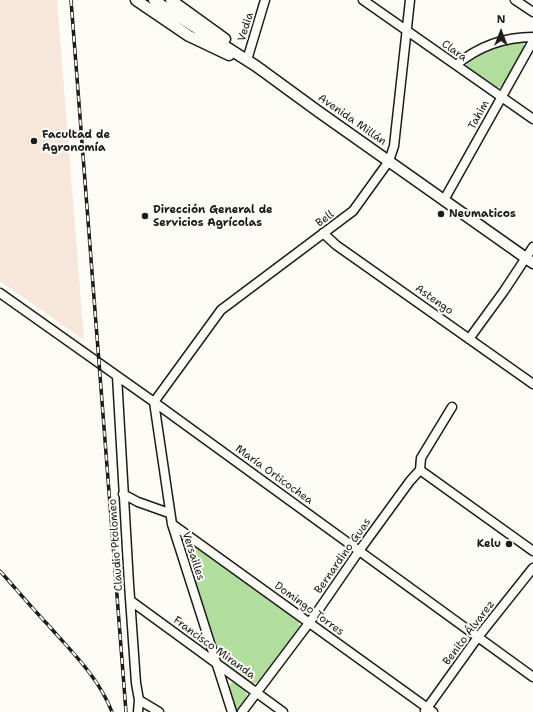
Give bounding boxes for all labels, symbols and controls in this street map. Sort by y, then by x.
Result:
street label: Vedia [235,11,257,43]
north arrow [481,12,521,52]
text: N [497,12,505,27]
street label: Clara [439,38,469,64]
street label: Avenida Millán [315,91,389,149]
street label: Tahim [466,98,492,132]
place label: Facultad de Agronomía [42,128,110,154]
marker: Facultad de Agronomía [29,136,39,146]
place label: Dirección General de Servicios Agrícolas [153,203,273,229]
place label: Neumaticos [449,207,516,221]
street label: Bell [313,208,337,230]
marker: Neumaticos [436,209,446,219]
marker: Dirección General de Servicios Agrícolas [140,211,150,221]
street label: Astengo [412,282,456,318]
street label: María Orticochea [233,442,315,508]
street label: Claudio Ptolomeo [106,498,126,592]
street label: Bernardino Guas [312,516,374,596]
street label: Versailles [179,530,207,582]
place label: Kelu [477,537,501,551]
marker: Kelu [504,539,514,549]
street label: Domingo Torres [272,579,346,639]
street label: Benito Álvarez [440,598,498,668]
street label: Francisco Miranda [170,614,258,682]

